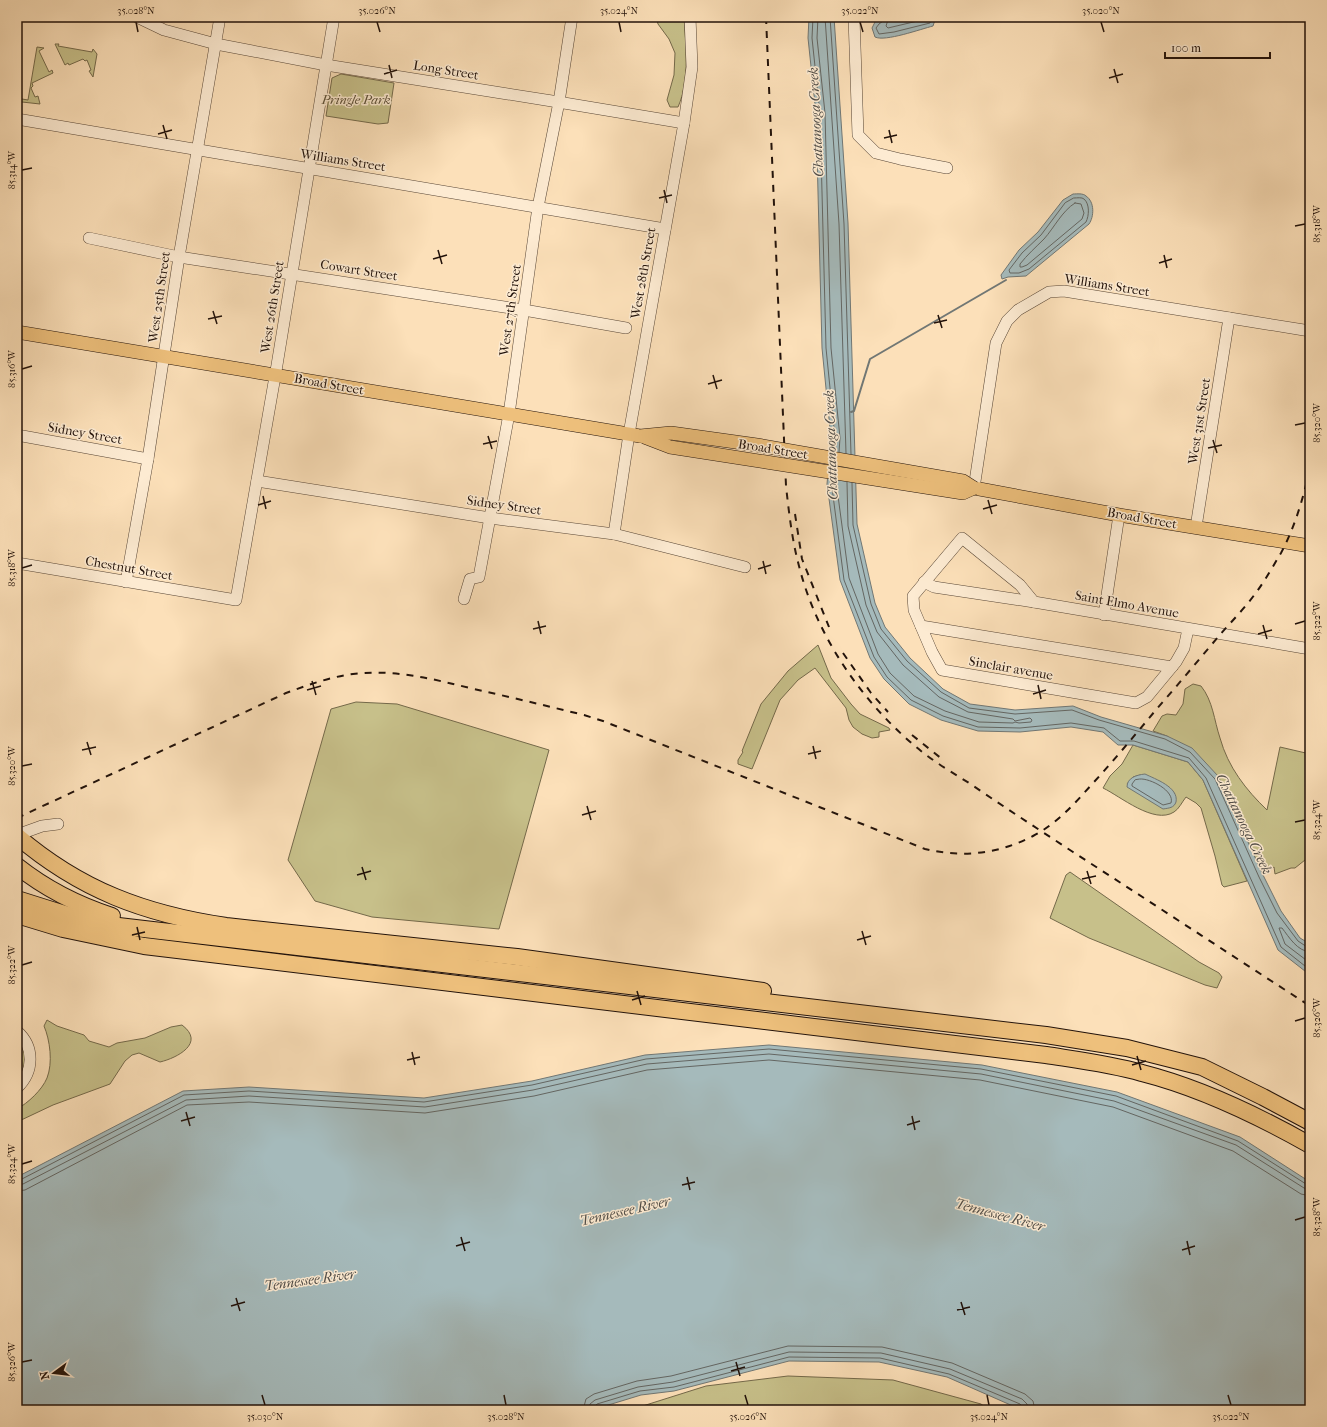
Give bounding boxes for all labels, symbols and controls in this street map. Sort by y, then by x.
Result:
text: 35.028°N [117,5,155,17]
text: 35.026°N [358,5,396,17]
text: 35.024°N [600,5,638,17]
text: 35.022°N [841,5,879,17]
text: 35.020°N [1082,5,1120,17]
scale bar [1165,34,1270,60]
text: 100 m [1171,41,1201,55]
street label: Long Street [412,57,480,83]
water label: Chattanooga Creek [805,67,827,177]
park label: Pringle Park [320,92,391,107]
street label: Williams Street [298,146,387,174]
text: 85.314°W [6,150,18,189]
text: 85.318°W [1311,204,1323,243]
street label: West 28th Street [627,226,659,321]
street label: West 25th Street [145,250,173,345]
street label: Cowart Street [319,256,399,284]
street label: West 26th Street [257,259,287,355]
street label: West 27th Street [496,263,524,358]
street label: Williams Street [1062,271,1151,299]
text: 85.316°W [6,349,18,388]
street label: Broad Street [293,370,365,398]
street label: West 31st Street [1185,376,1213,466]
water label: Chattanooga Creek [821,390,841,500]
text: 85.320°W [1311,402,1323,443]
street label: Sidney Street [47,419,124,447]
street label: Broad Street [737,436,809,462]
street label: Sidney Street [466,492,543,518]
street label: Broad Street [1106,504,1178,532]
text: 85.318°W [6,548,18,587]
street label: Chestnut Street [84,553,174,583]
street label: Saint Elmo Avenue [1074,587,1181,621]
text: 85.322°W [1311,600,1323,641]
street label: Sinclair avenue [968,653,1055,683]
text: 85.320°W [6,745,18,786]
water label: Chattanooga Creek [1212,771,1276,877]
text: 85.324°W [1311,799,1323,840]
text: 85.322°W [6,944,18,985]
text: 85.326°W [1311,997,1323,1038]
text: 85.324°W [6,1143,18,1184]
water label: Tennessee River [578,1192,673,1230]
water label: Tennessee River [953,1195,1048,1236]
text: 85.328°W [1311,1196,1323,1237]
water label: Tennessee River [263,1265,358,1295]
text: 85.326°W [6,1341,18,1382]
north arrow [34,1353,74,1393]
text: N [37,1369,52,1381]
text: 35.030°N [247,1411,284,1423]
text: 35.028°N [487,1411,525,1423]
text: 35.026°N [729,1411,767,1423]
text: 35.024°N [970,1411,1008,1423]
text: 35.022°N [1212,1411,1250,1423]

